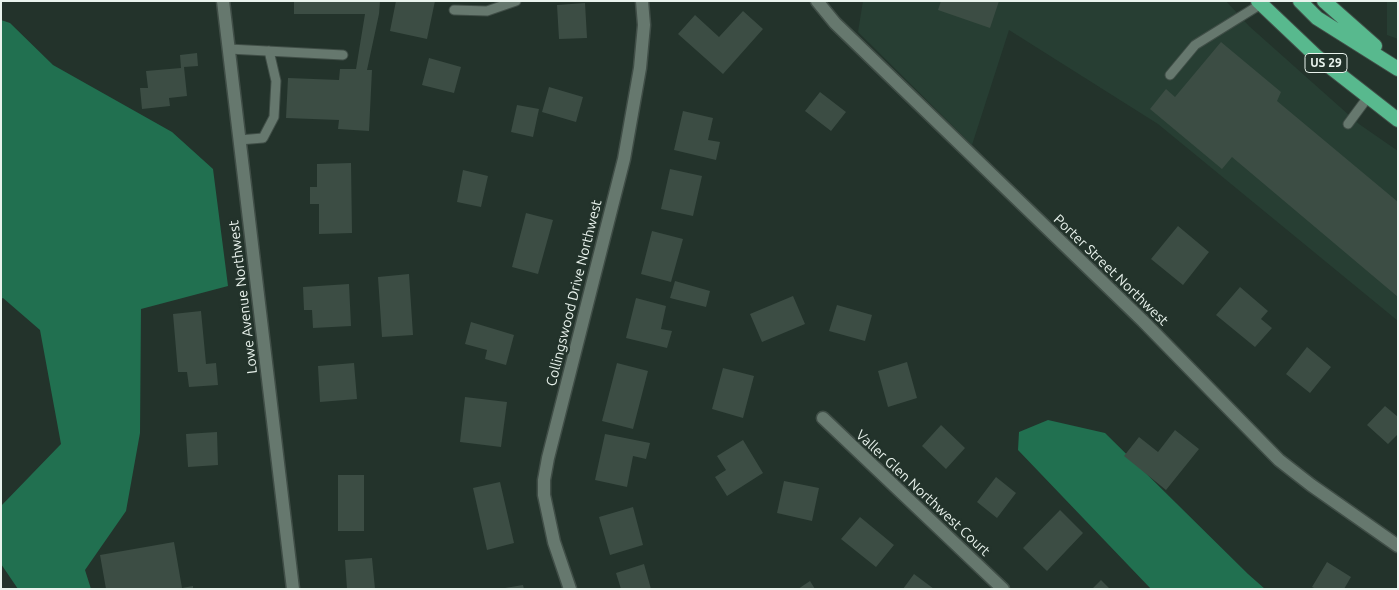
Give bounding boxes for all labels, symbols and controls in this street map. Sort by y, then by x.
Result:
road number: US 29 [1305,54,1347,72]
street label: Collingswood Drive Northwest [543,198,605,388]
street label: Porter Street Northwest [1050,211,1172,329]
street label: Lowe Avenue Northwest [225,219,261,375]
street label: Valler Glen Northwest Court [852,426,994,560]

